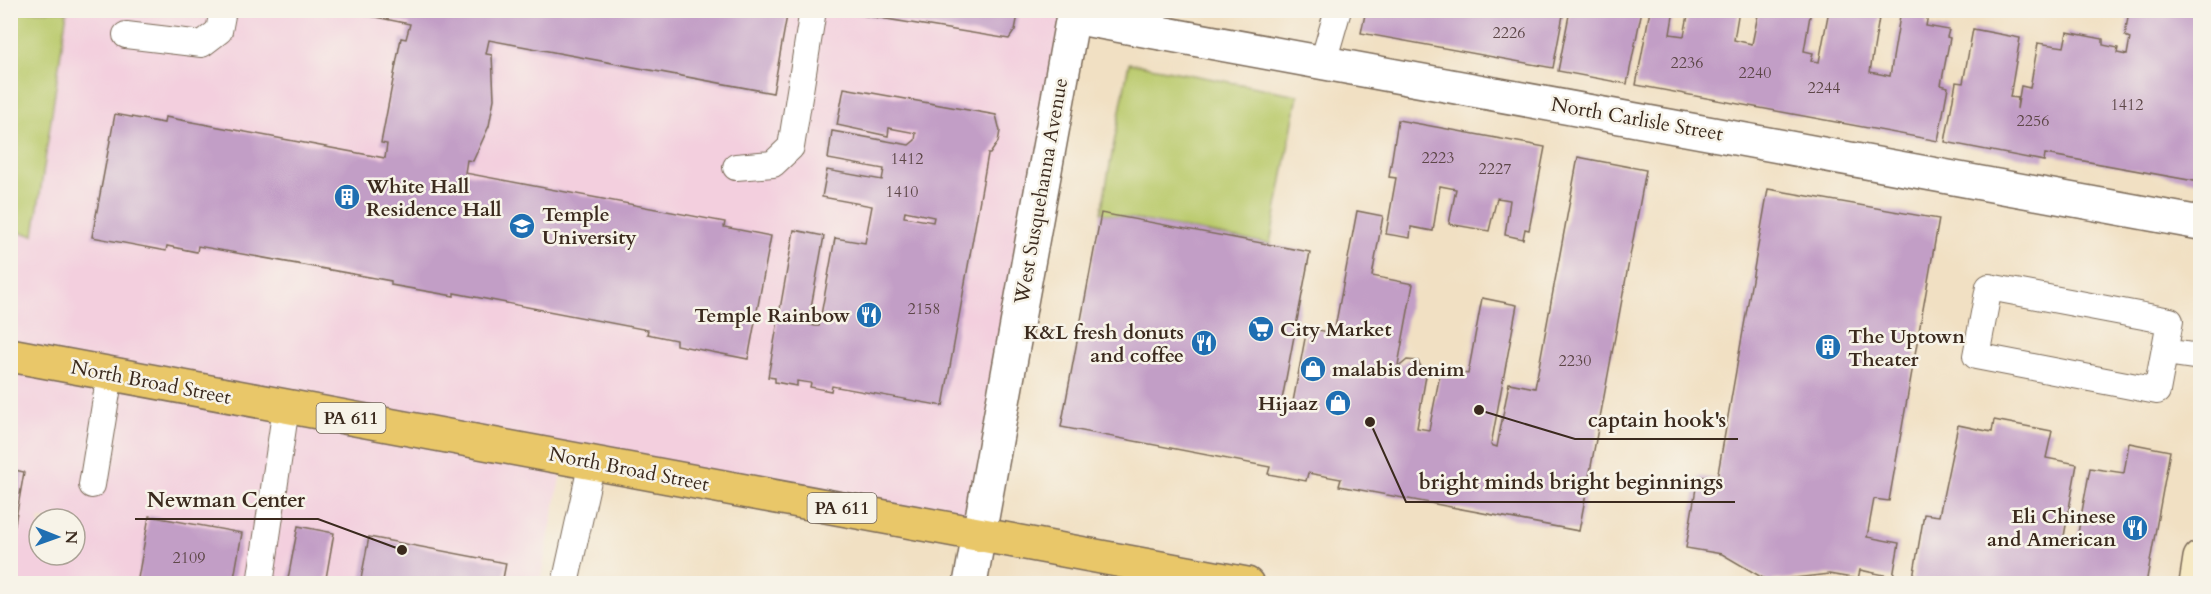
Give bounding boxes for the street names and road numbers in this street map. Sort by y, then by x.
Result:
street label: West Susquehanna Avenue [1008,76,1074,307]
street label: North Carlisle Street [1549,91,1726,148]
street label: North Broad Street [69,353,234,411]
road number: PA 611 [316,403,386,433]
street label: North Broad Street [547,440,712,498]
road number: PA 611 [808,493,876,523]

